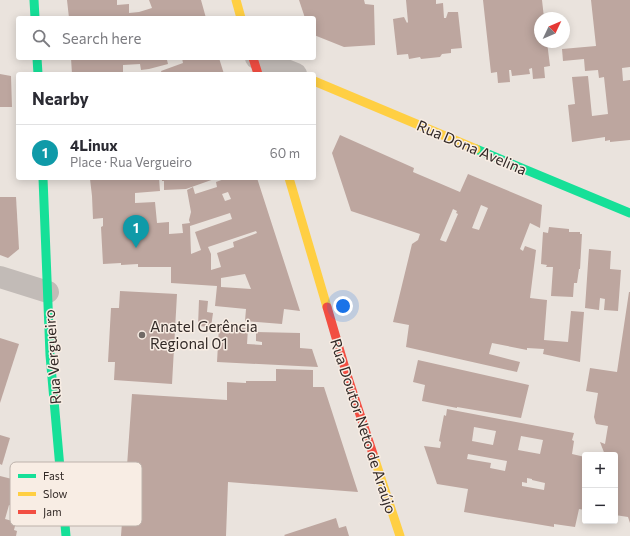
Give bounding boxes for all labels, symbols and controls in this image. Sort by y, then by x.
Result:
north arrow [534,12,570,48]
search box [16,16,316,60]
icon: search [30,27,52,49]
text: Search here [62,29,141,47]
text: Nearby [32,88,89,109]
street label: Rua Dona Avelina [414,116,530,178]
text: 4Linux [70,136,118,154]
text: 1 [42,145,48,161]
text: 60 m [270,145,300,161]
text: Place · Rua Vergueiro [70,154,192,170]
pin: 1 [123,215,149,248]
your location [333,296,353,316]
street label: Rua Vergueiro [40,309,64,405]
place label: Anatel Gerência Regional 01 [150,317,258,352]
marker: Anatel Gerência Regional 01 [137,330,147,340]
street label: Rua Doutor Neto de Araújo [327,336,401,516]
map controls [582,452,618,524]
button: + [582,452,618,488]
legend [10,462,142,526]
text: Fast [43,469,65,482]
text: Slow [43,487,68,500]
button: − [582,488,618,524]
text: Jam [43,505,62,519]

